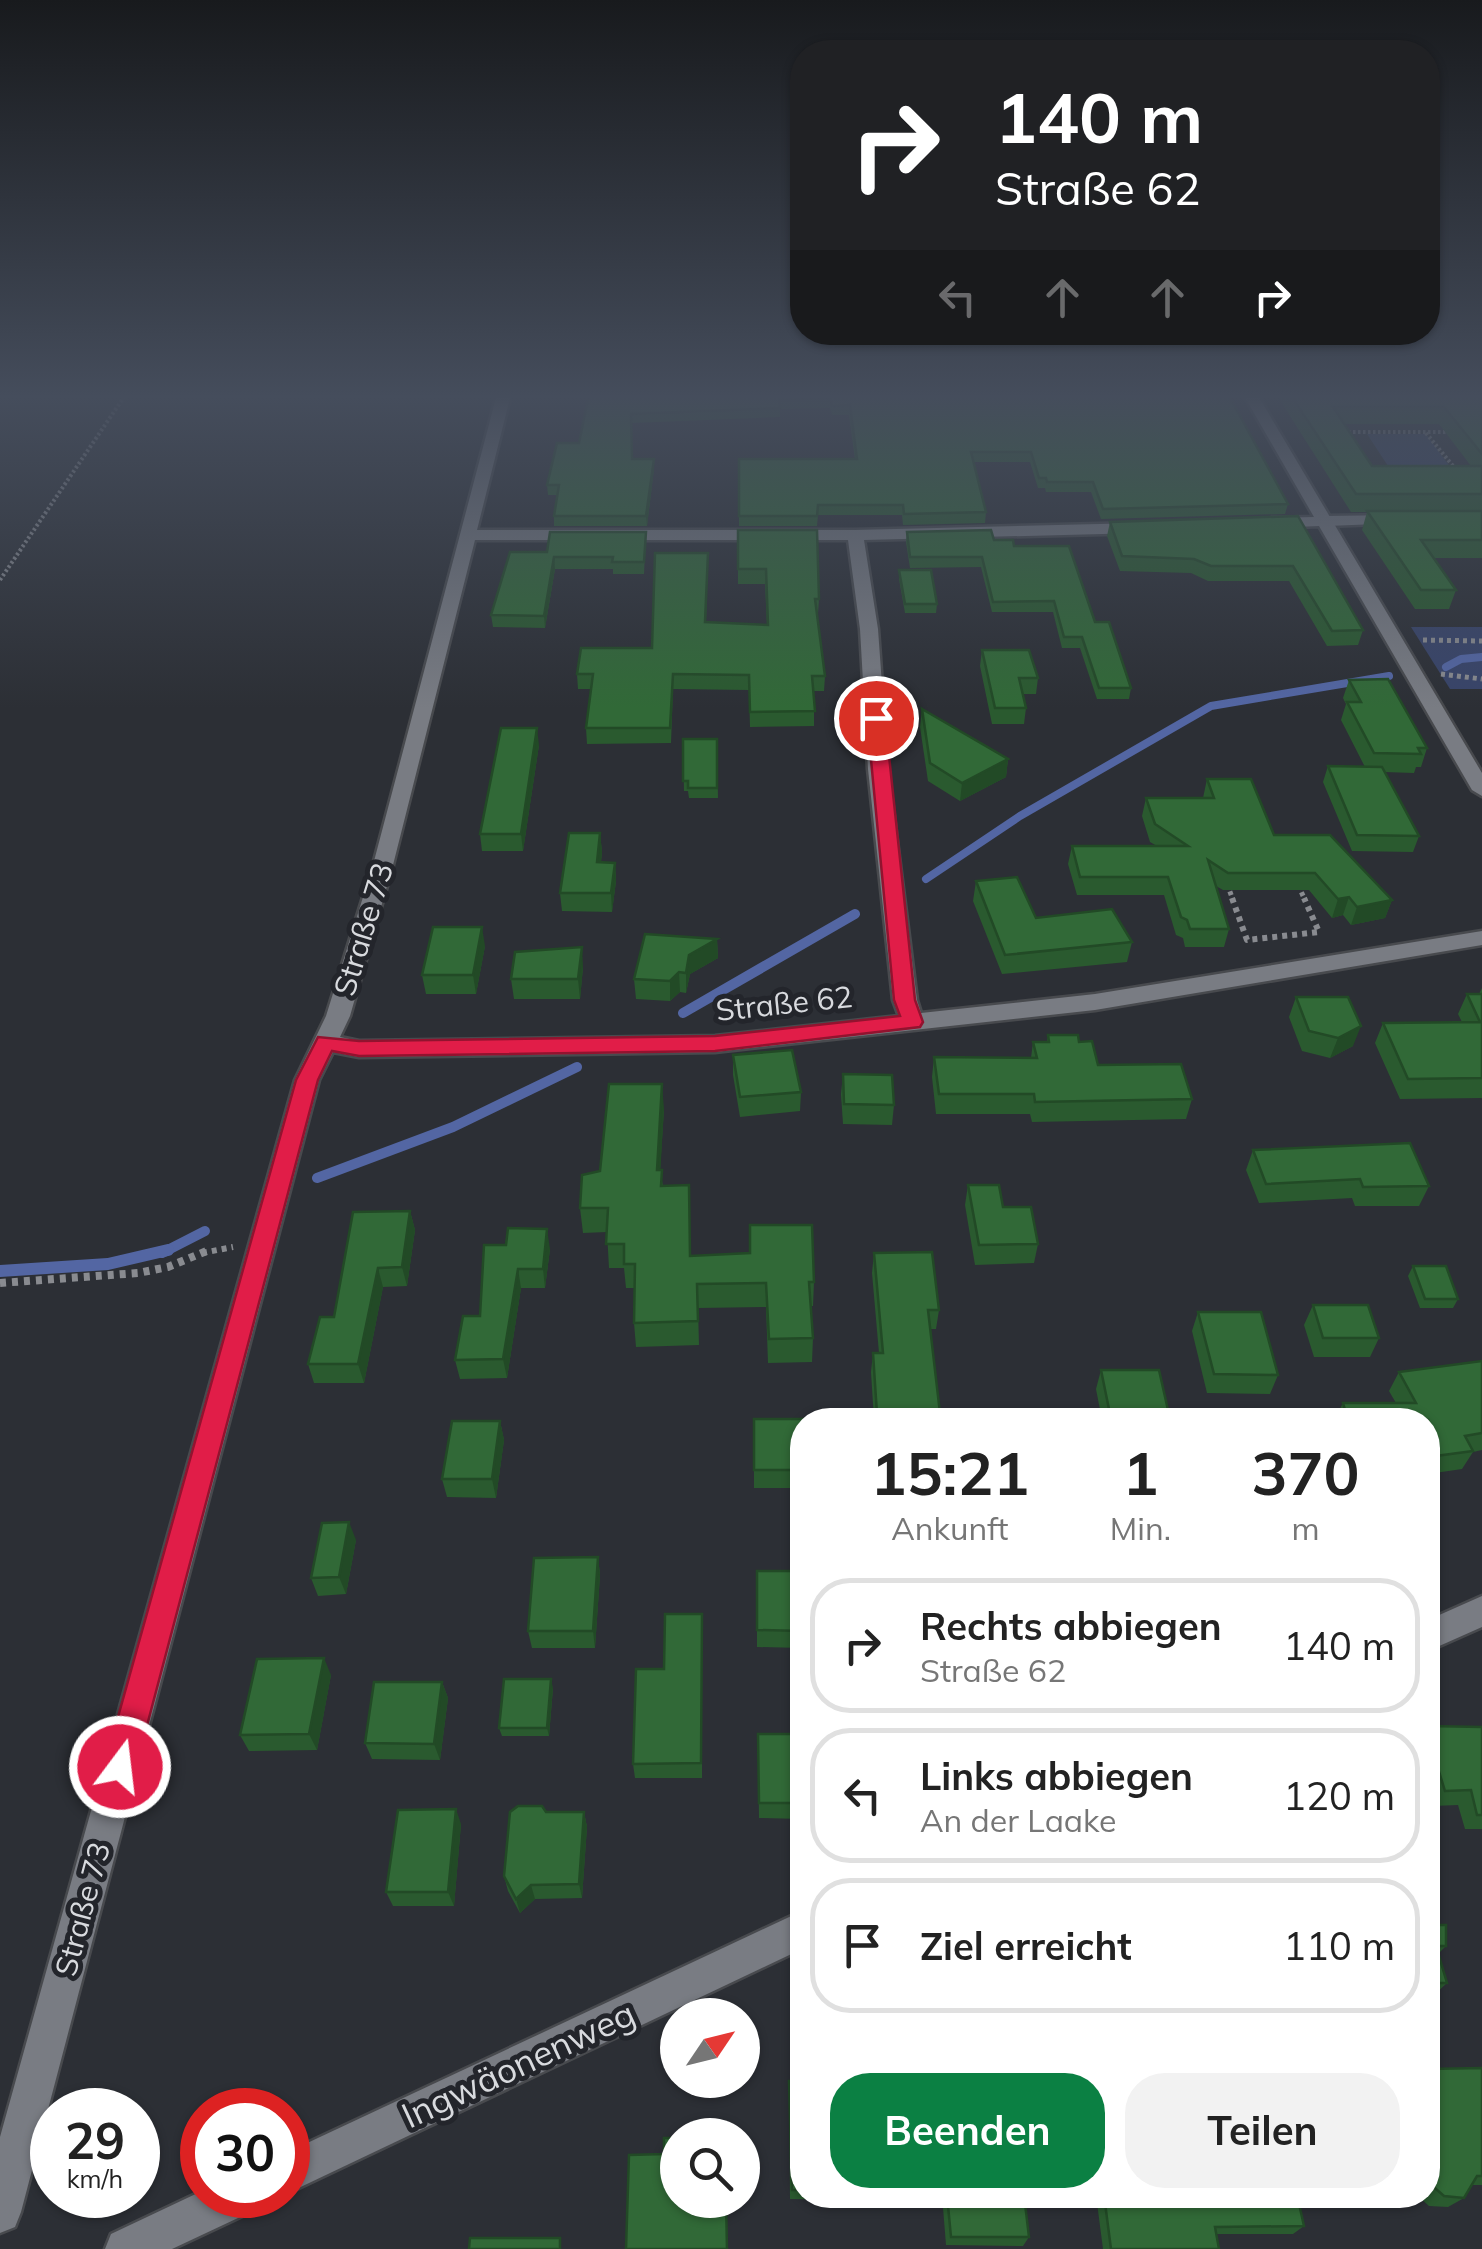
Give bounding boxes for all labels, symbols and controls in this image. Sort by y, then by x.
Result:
text: 140 m [995,73,1203,161]
icon: right [830,80,960,210]
text: Straße 62 [995,160,1201,216]
icon: left [930,270,985,325]
icon: ahead [1035,270,1090,325]
icon: ahead [1140,270,1195,325]
icon: right [1245,270,1300,325]
pin [834,676,919,761]
icon: arrive [849,691,904,746]
street label: Straße 73 [325,858,401,1000]
street label: Straße 62 [714,977,854,1029]
text: 15:21 [870,1435,1029,1510]
text: 1 [1122,1435,1158,1510]
text: 370 [1251,1435,1359,1510]
text: Ankunft [891,1508,1009,1548]
text: Min. [1110,1508,1171,1548]
text: m [1291,1508,1320,1548]
text: Rechts abbiegen [920,1602,1222,1650]
icon: right [835,1618,890,1673]
text: 140 m [1283,1622,1395,1670]
text: Straße 62 [920,1650,1066,1690]
position arrow [68,1715,172,1819]
text: Links abbiegen [920,1752,1193,1800]
icon: left [835,1768,890,1823]
text: 120 m [1283,1772,1395,1820]
text: An der Laake [920,1800,1117,1840]
street label: Straße 73 [46,1838,118,1980]
icon: arrive [835,1918,890,1973]
text: Ziel erreicht [920,1922,1132,1970]
text: 110 m [1283,1922,1395,1970]
street label: Ingwäonenweg [394,1991,642,2137]
north arrow [660,1998,760,2098]
map controls [660,1998,760,2218]
button: Beenden [830,2073,1105,2188]
button: Teilen [1125,2073,1400,2188]
speed limit sign: 30 [180,2088,310,2218]
text: 29 [65,2109,125,2172]
button: search [660,2118,760,2218]
text: km/h [67,2163,123,2194]

